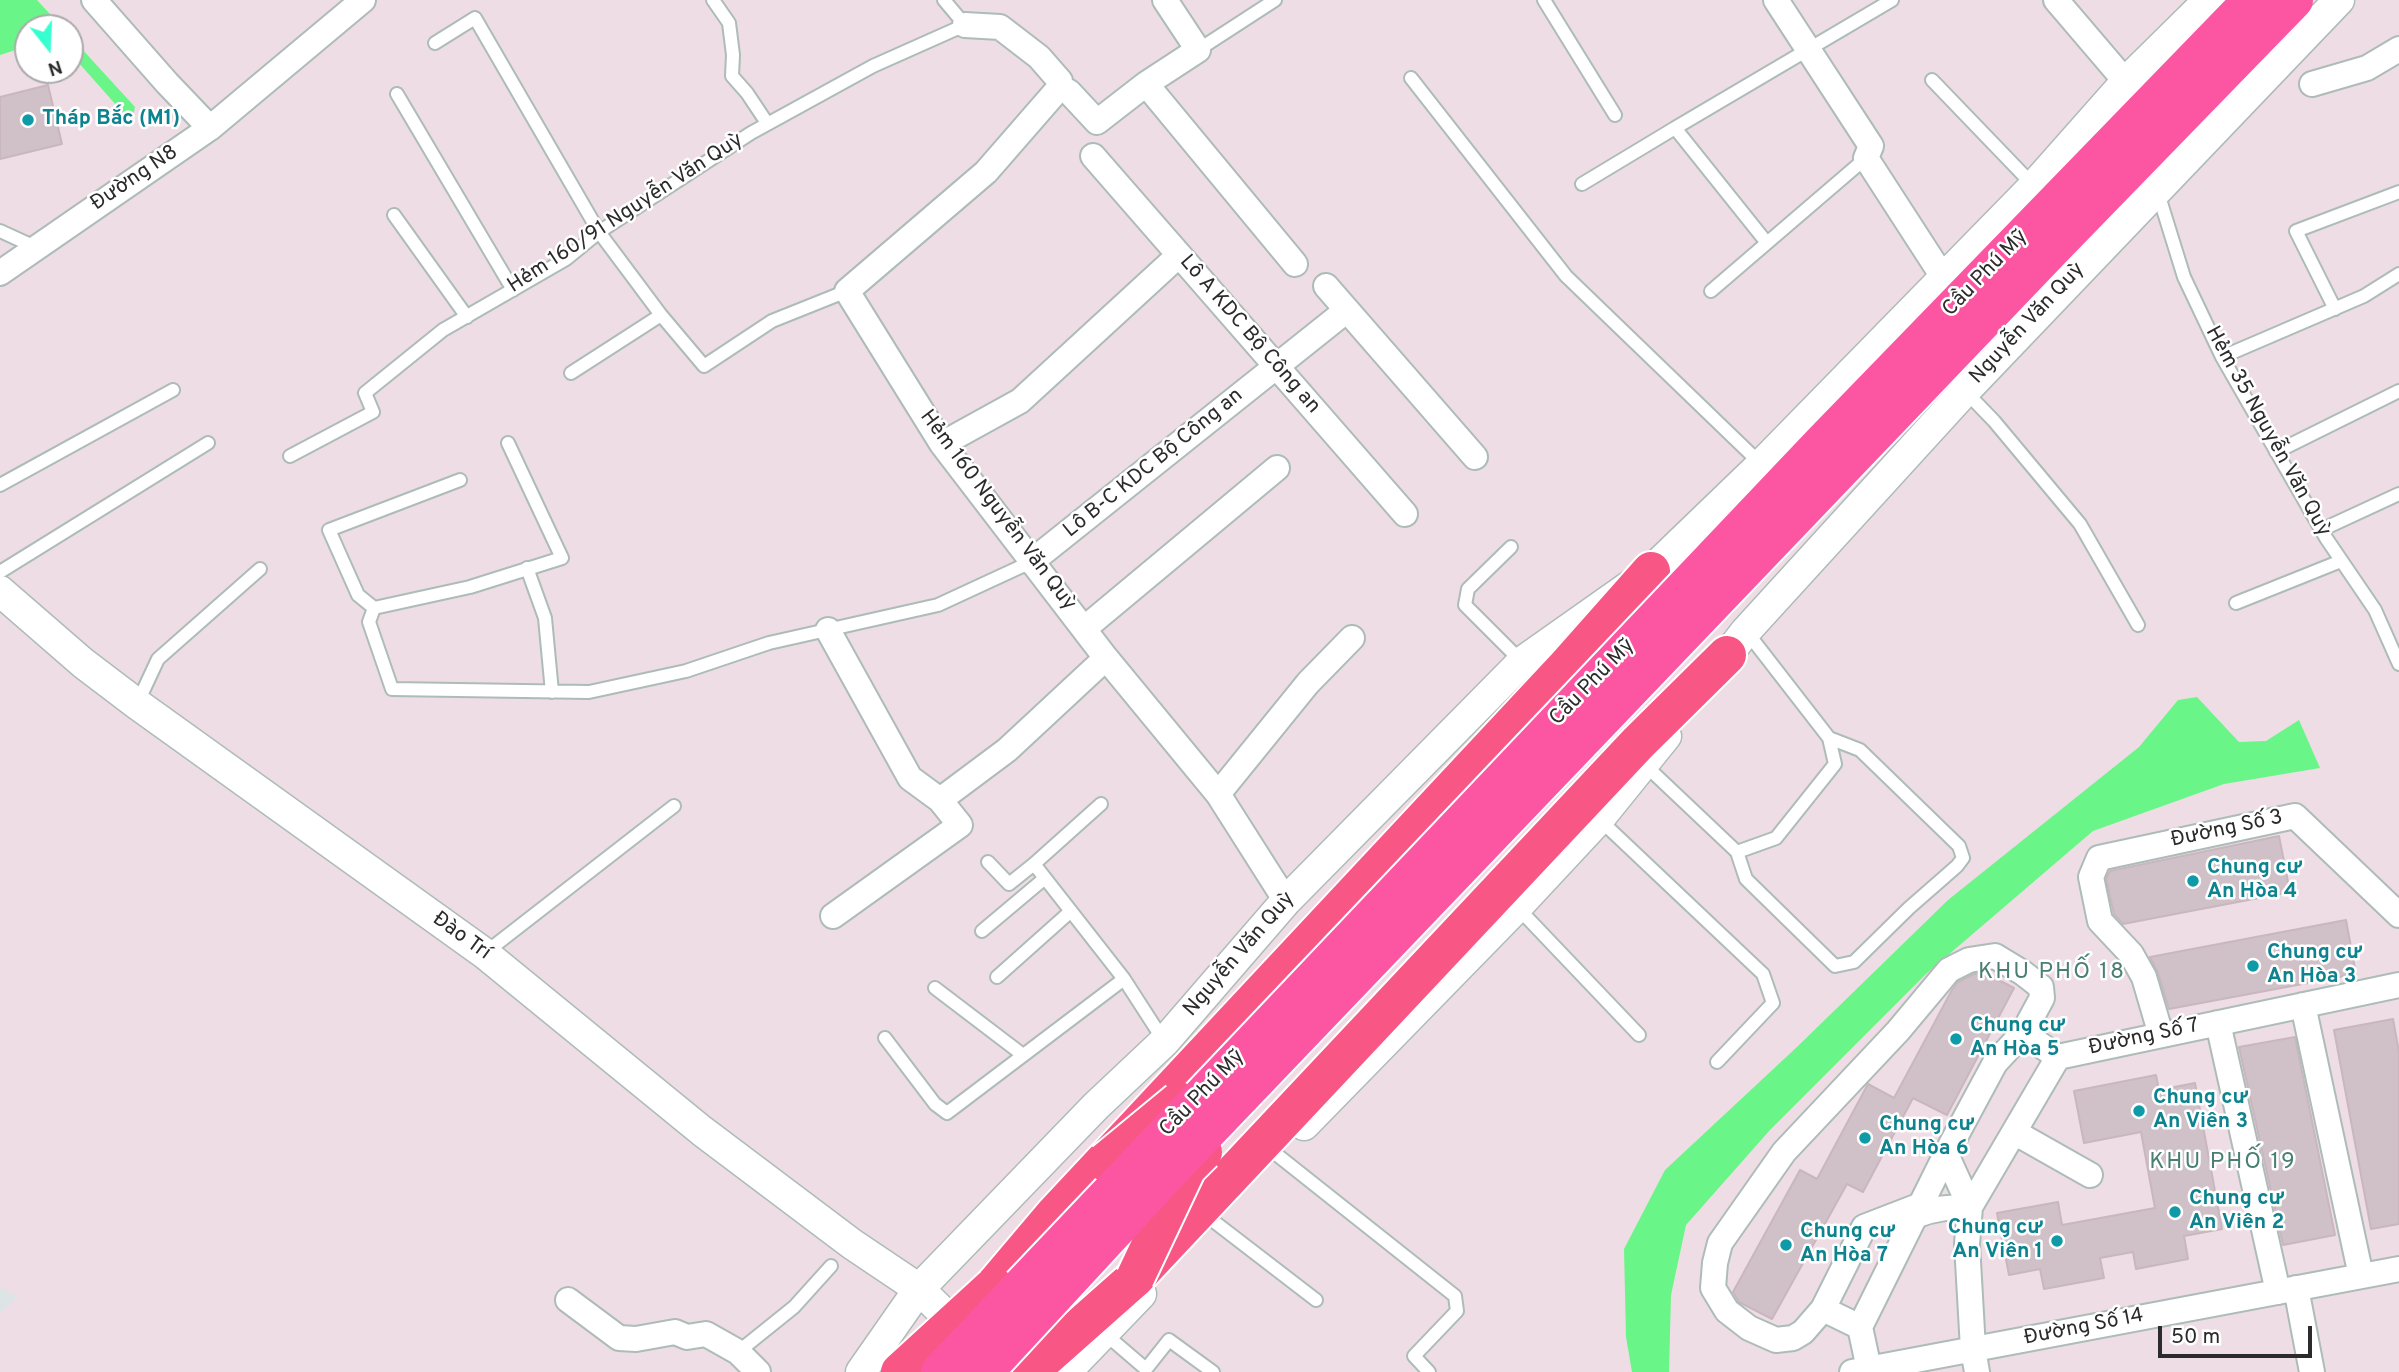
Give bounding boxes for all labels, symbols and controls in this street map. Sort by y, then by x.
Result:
north arrow [14,14,84,84]
text: N [45,54,65,81]
place label: Tháp Bắc (M1) [42,107,180,133]
marker: Tháp Bắc (M1) [20,112,36,128]
street label: Hẻm 160/91 Nguyễn Văn Quỳ [504,128,748,300]
street label: Đường N8 [87,141,183,217]
street label: Cầu Phú Mỹ [1938,225,2034,323]
street label: Lô A KDC Bộ Công an [1173,251,1325,419]
street label: Nguyễn Văn Quỳ [1965,258,2091,390]
street label: Hẻm 35 Nguyễn Văn Quỳ [2199,322,2335,542]
street label: Lô B-C KDC Bộ Công an [1059,384,1249,544]
street label: Hẻm 160 Nguyễn Văn Quỳ [913,406,1081,616]
street label: Cầu Phú Mỹ [1545,634,1641,732]
street label: Đường Số 3 [2169,806,2285,854]
place label: Chung cư An Hòa 4 [2207,856,2302,906]
marker: Chung cư An Hòa 4 [2185,873,2201,889]
street label: Nguyễn Văn Quỳ [1179,888,1301,1022]
street label: Đào Trí [427,907,495,967]
place label: Chung cư An Hòa 3 [2267,941,2362,991]
marker: Chung cư An Hòa 3 [2245,958,2261,974]
district label: KHU PHỐ 18 [1979,959,2125,987]
place label: Chung cư An Hòa 5 [1970,1014,2065,1064]
street label: Đường Số 7 [2087,1014,2201,1062]
marker: Chung cư An Hòa 5 [1948,1031,1964,1047]
street label: Cầu Phú Mỹ [1155,1045,1251,1143]
place label: Chung cư An Viên 3 [2153,1086,2248,1136]
marker: Chung cư An Viên 3 [2131,1103,2147,1119]
place label: Chung cư An Hòa 6 [1879,1113,1974,1163]
marker: Chung cư An Hòa 6 [1857,1130,1873,1146]
district label: KHU PHỐ 19 [2150,1149,2296,1177]
place label: Chung cư An Viên 2 [2189,1187,2284,1237]
marker: Chung cư An Viên 2 [2167,1204,2183,1220]
place label: Chung cư An Viên 1 [1948,1216,2043,1266]
place label: Chung cư An Hòa 7 [1800,1220,1895,1270]
marker: Chung cư An Viên 1 [2049,1233,2065,1249]
marker: Chung cư An Hòa 7 [1778,1237,1794,1253]
street label: Đường Số 14 [2022,1304,2146,1352]
scale bar [2161,1312,2315,1356]
text: 50 m [2171,1324,2220,1351]

